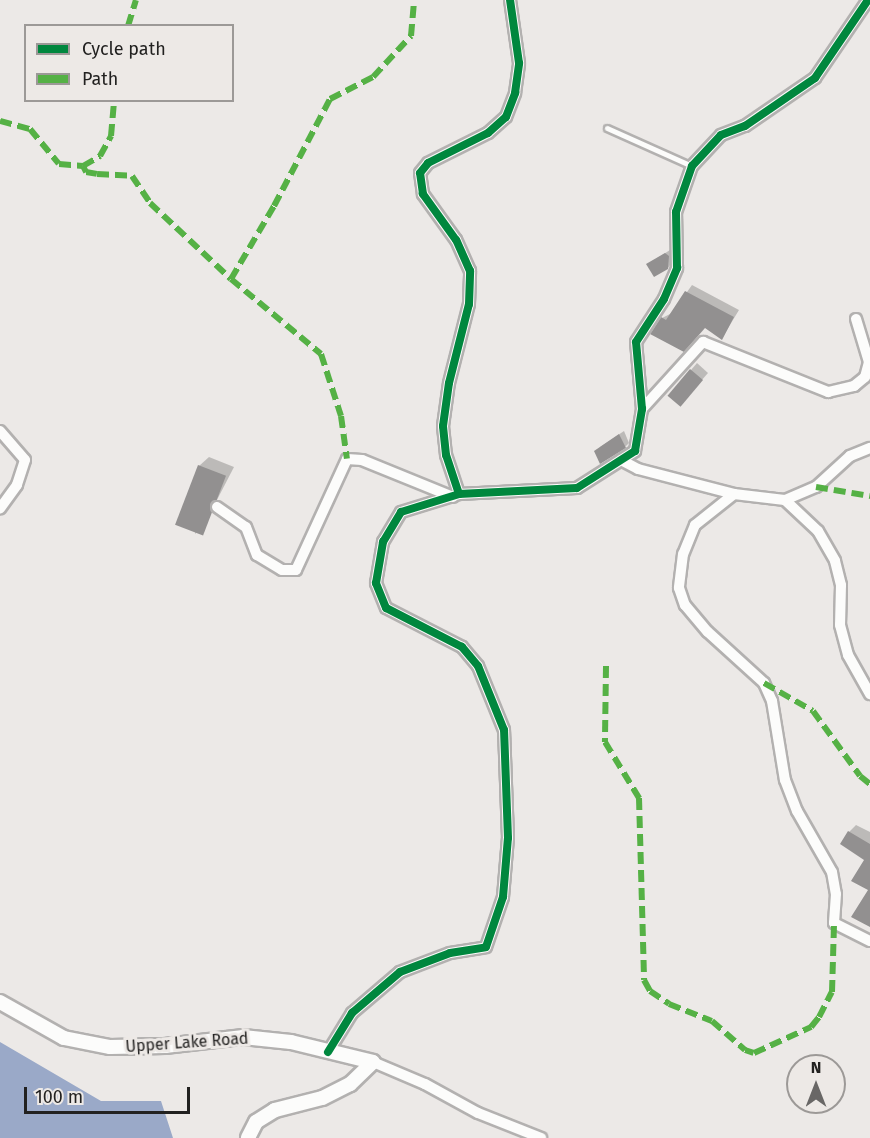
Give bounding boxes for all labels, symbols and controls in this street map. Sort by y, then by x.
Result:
legend [24,24,234,102]
text: Cycle path [82,38,166,60]
text: Path [82,68,118,90]
street label: Upper Lake Road [125,1029,249,1057]
north arrow [786,1054,846,1114]
text: N [811,1058,821,1077]
scale bar [27,1075,194,1113]
text: 100 m [35,1086,83,1108]

